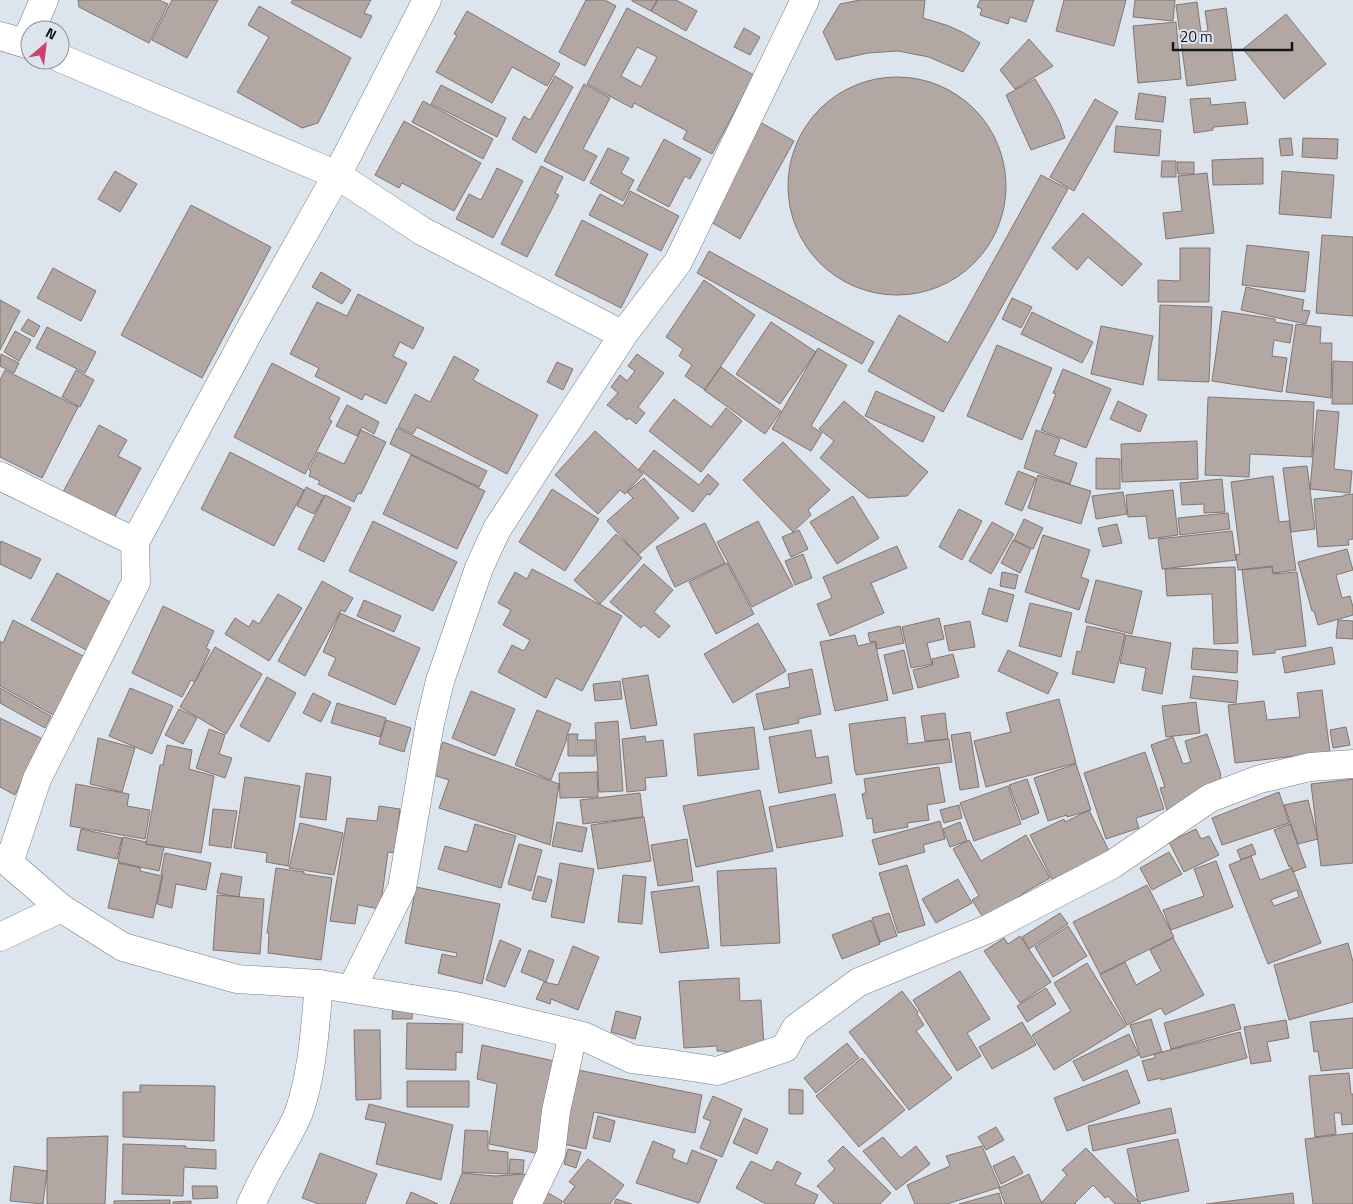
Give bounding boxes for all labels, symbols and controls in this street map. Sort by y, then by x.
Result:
north arrow [20,20,70,70]
scale bar [1173,20,1292,52]
text: N [42,22,61,45]
text: 20 m [1180,25,1213,48]

